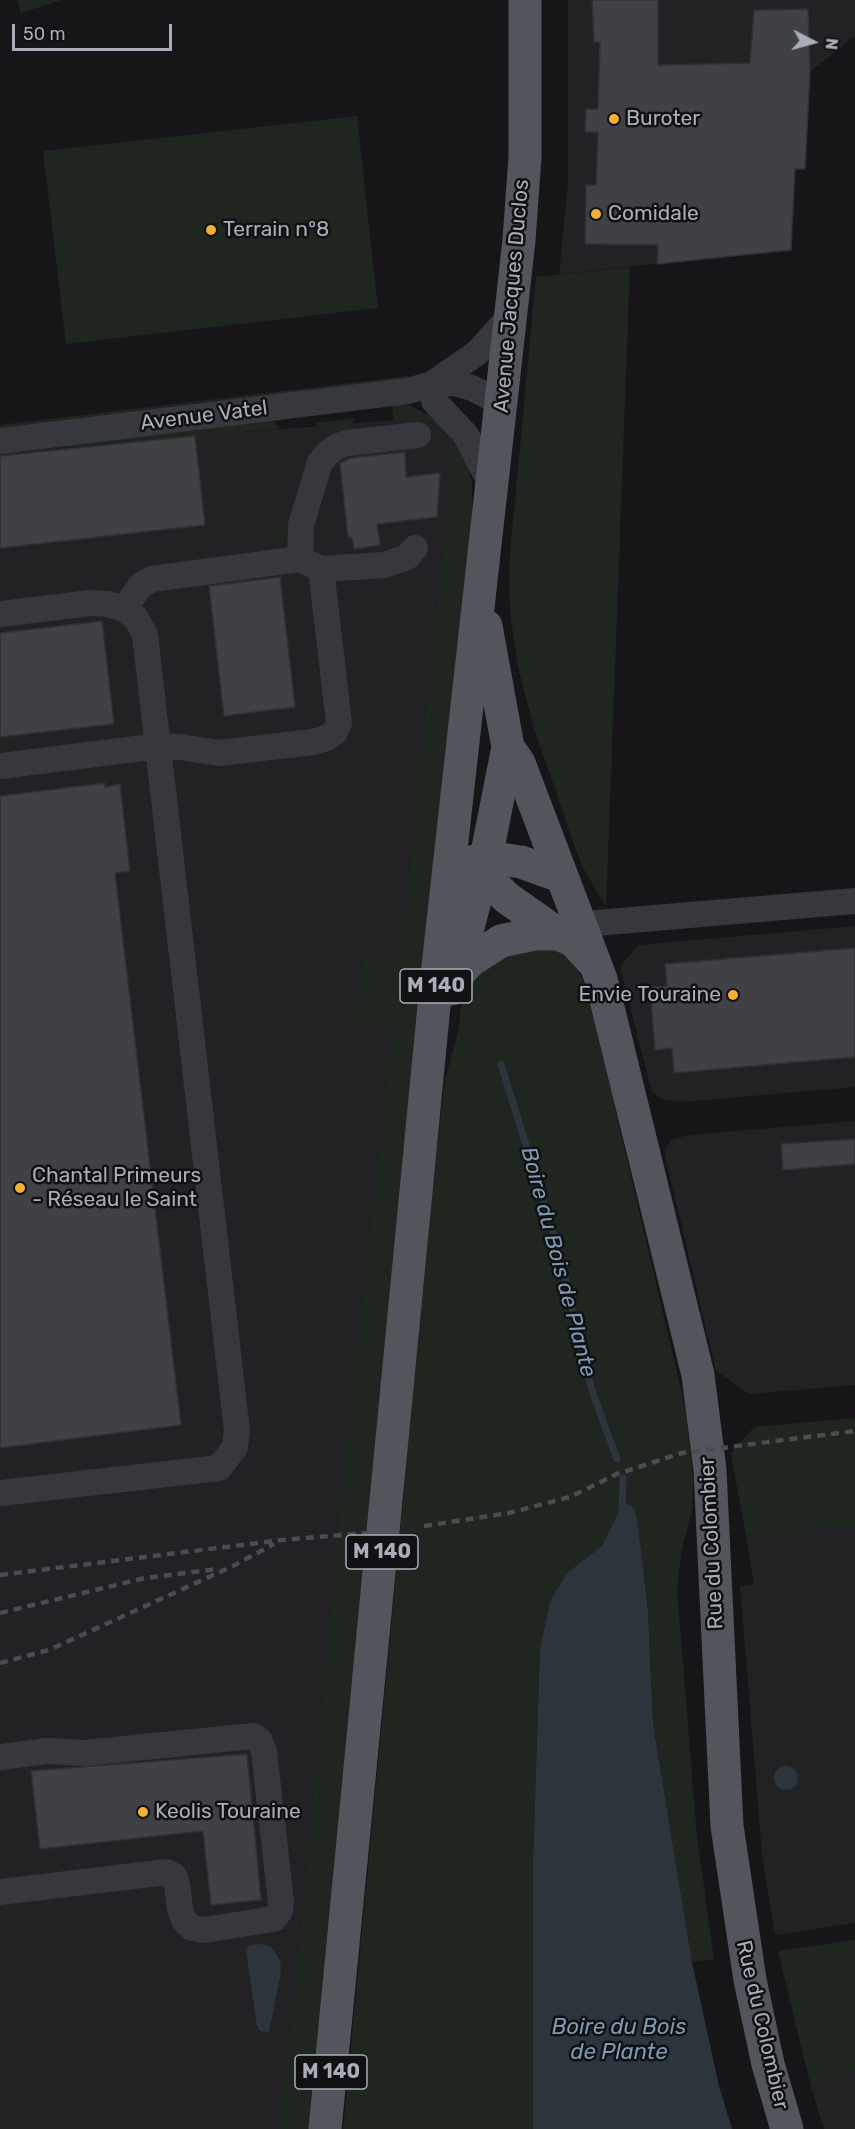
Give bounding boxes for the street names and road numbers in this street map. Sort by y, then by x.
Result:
street label: Avenue Jacques Duclos [489,178,535,414]
street label: Avenue Vatel [139,396,269,436]
road number: M 140 [400,969,472,1003]
street label: Rue du Colombier [695,1456,729,1630]
road number: M 140 [346,1535,418,1569]
street label: Rue du Colombier [730,1938,794,2112]
road number: M 140 [295,2055,367,2089]

